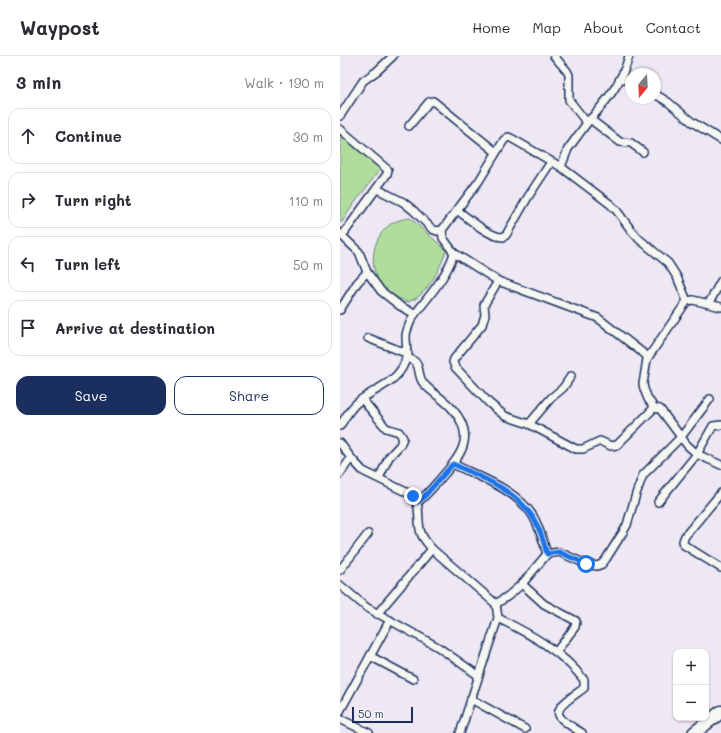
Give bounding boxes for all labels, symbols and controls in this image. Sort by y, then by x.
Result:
text: Waypost [20,15,100,40]
text: Home [472,18,510,37]
text: Map [532,18,561,37]
text: About [583,18,624,37]
text: Contact [646,18,701,37]
north arrow [625,68,661,104]
text: 3 min [16,71,61,93]
text: Walk · 190 m [244,74,324,91]
icon: ahead [17,125,39,147]
text: Continue [55,126,122,146]
text: 30 m [293,128,323,145]
icon: right [17,189,39,211]
text: Turn right [55,190,132,210]
text: 110 m [289,192,323,209]
icon: left [17,253,39,275]
text: Turn left [55,254,120,274]
text: 50 m [293,256,323,273]
icon: arrive [17,317,39,339]
text: Arrive at destination [55,318,215,338]
button: Save [16,376,166,415]
button: Share [174,376,324,415]
route end [404,487,422,505]
route start [577,555,595,573]
map controls [673,649,709,721]
button: + [673,649,709,685]
button: − [673,685,709,721]
scale bar [352,705,413,724]
text: 50 m [358,706,384,721]

